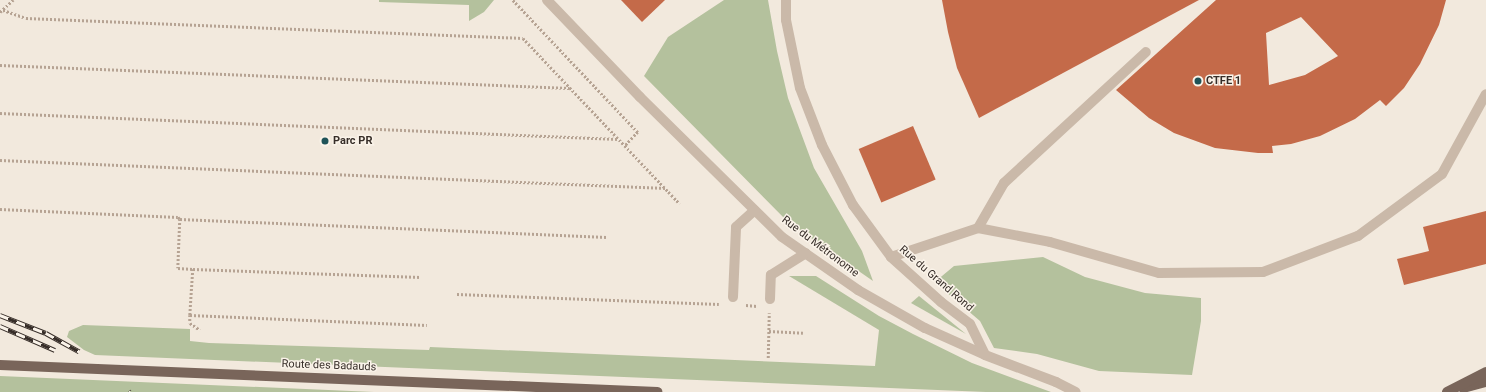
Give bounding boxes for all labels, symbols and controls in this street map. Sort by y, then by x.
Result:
place label: CTFE 1 [1206,74,1241,88]
marker: CTFE 1 [1193,76,1203,86]
place label: Parc PR [333,134,372,148]
marker: Parc PR [320,136,330,146]
street label: Rue du Métronome [779,214,861,280]
street label: Rue du Grand Rond [896,243,976,315]
street label: Route des Badauds [281,358,377,374]

